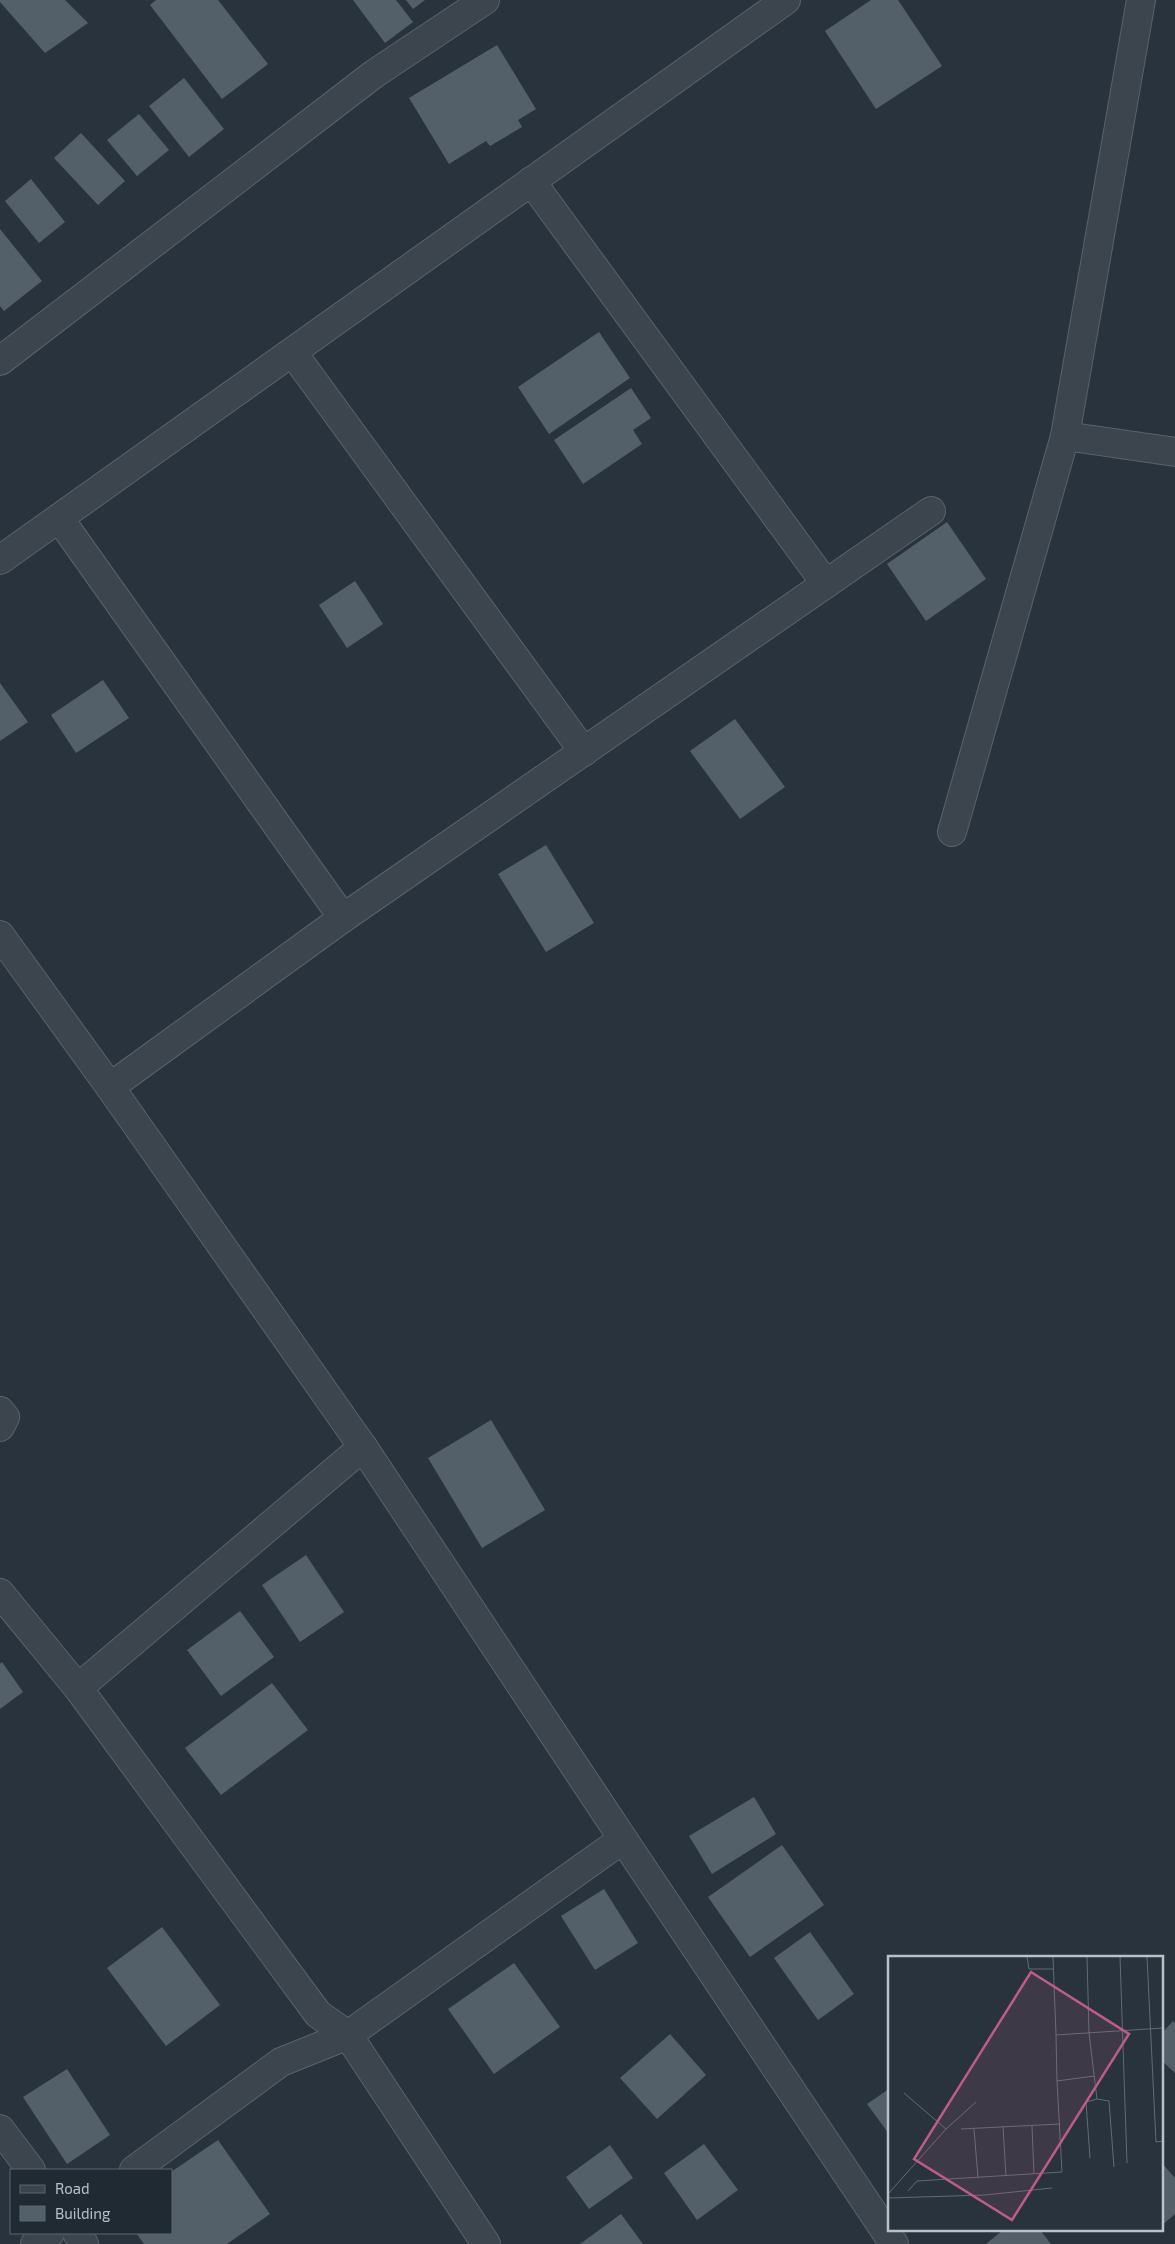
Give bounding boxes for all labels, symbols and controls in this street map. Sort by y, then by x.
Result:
inset map [888,1956,1162,2232]
legend [10,2169,172,2234]
text: Road [55,2179,90,2197]
text: Building [55,2204,111,2222]

